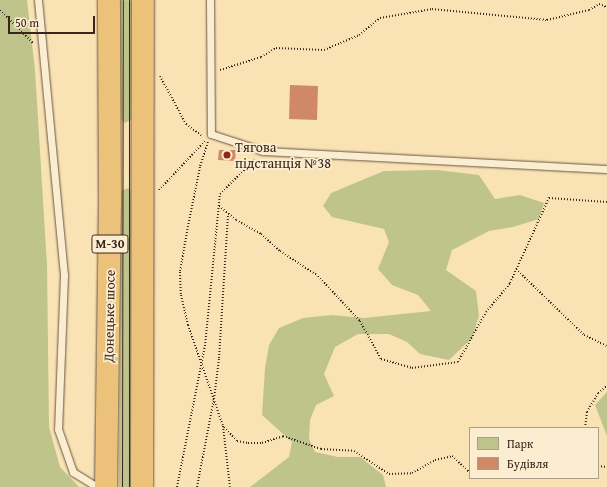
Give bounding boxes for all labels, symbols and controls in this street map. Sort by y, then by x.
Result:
scale bar [10,8,97,34]
text: 50 m [15,14,39,31]
place label: Тягова пiдстанцiя №38 [235,139,331,172]
marker: Тягова пiдстанцiя №38 [222,150,232,160]
road number: М-30 [91,233,129,255]
street label: Донецьке шосе [100,269,118,363]
legend [469,427,599,479]
text: Парк [507,435,533,452]
text: Будівля [507,455,548,472]

